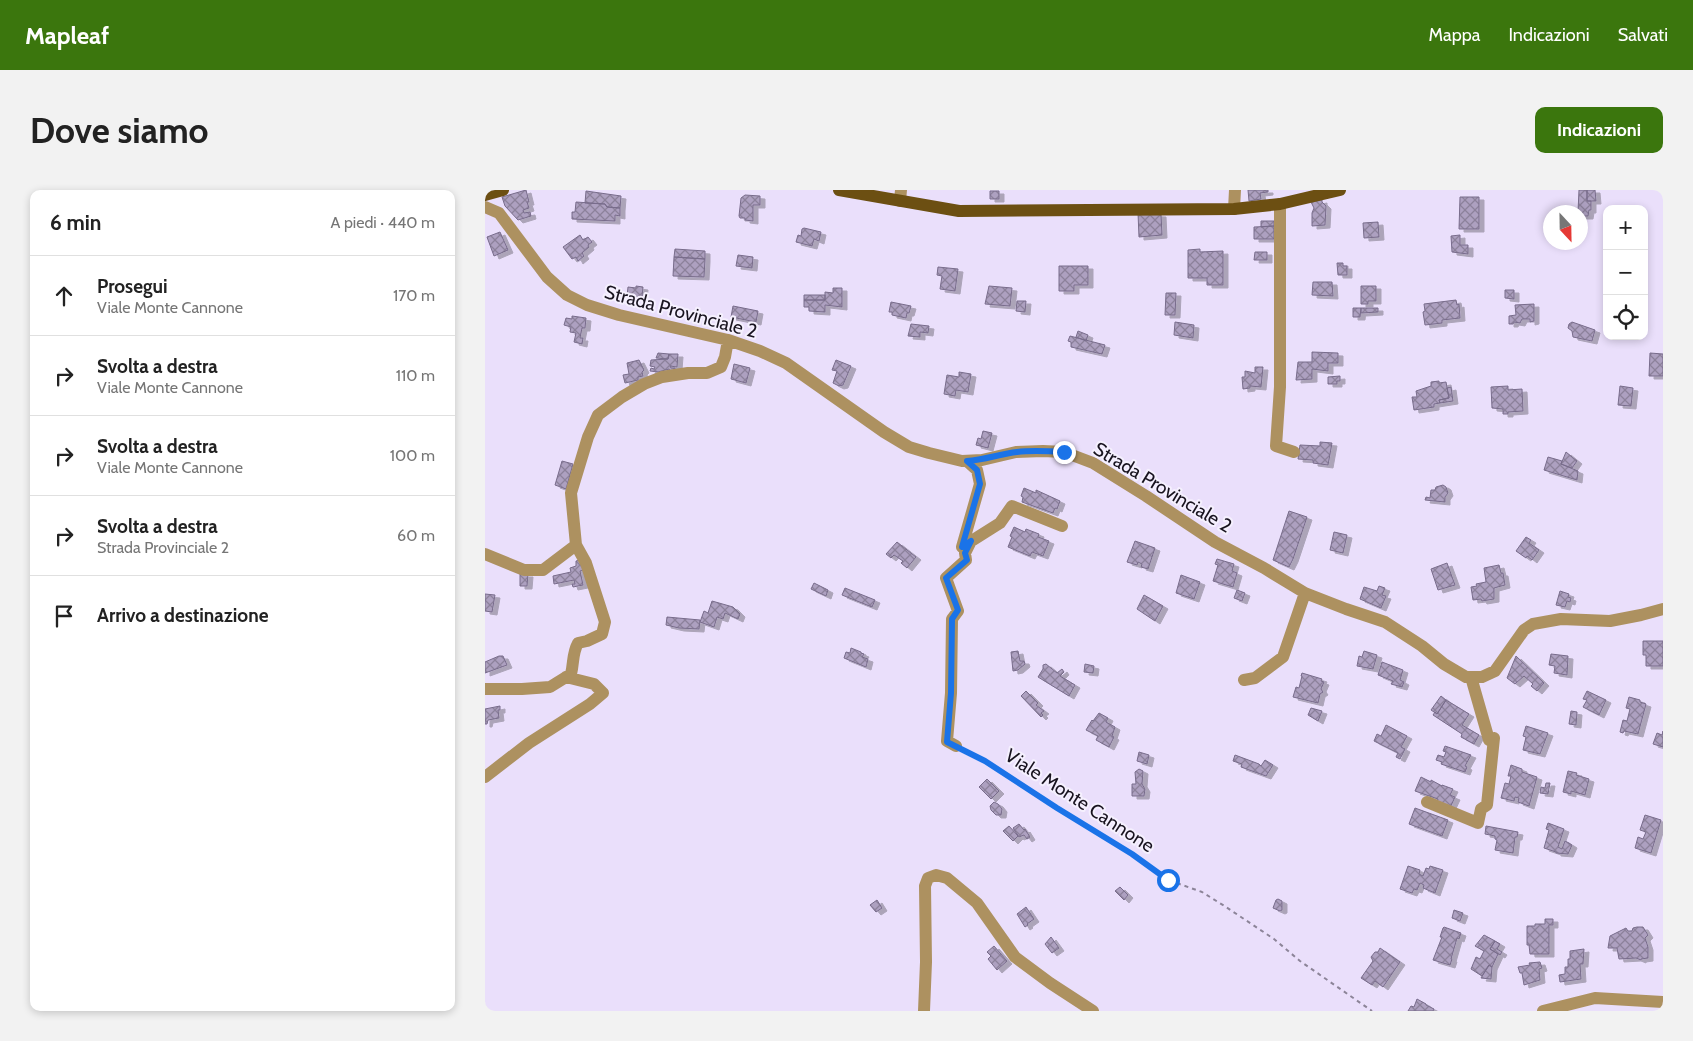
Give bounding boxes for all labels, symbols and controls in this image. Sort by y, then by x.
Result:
text: Mapleaf [25,21,109,50]
text: Mappa [1429,24,1480,46]
text: Indicazioni [1508,24,1590,46]
text: Salvati [1618,24,1668,46]
button: Indicazioni [1535,107,1663,153]
text: Dove siamo [30,109,209,152]
north arrow [1543,205,1588,250]
map controls [1603,205,1648,340]
button: + [1603,205,1648,250]
text: 6 min [50,210,101,235]
text: A piedi · 440 m [330,213,435,232]
button: − [1603,250,1648,295]
text: Prosegui [97,275,168,298]
street label: Strada Provinciale 2 [602,280,760,343]
icon: ahead [50,282,78,310]
text: 170 m [393,286,435,305]
button: locate [1603,295,1648,340]
text: Viale Monte Cannone [97,298,243,317]
text: Svolta a destra [97,355,218,378]
icon: right [50,362,78,390]
text: 110 m [396,366,435,385]
text: Viale Monte Cannone [97,378,243,397]
text: Svolta a destra [97,435,218,458]
street label: Strada Provinciale 2 [1090,437,1236,538]
route end [1053,441,1076,464]
icon: right [50,442,78,470]
text: 100 m [390,446,435,465]
text: Viale Monte Cannone [97,458,243,477]
text: Svolta a destra [97,515,218,538]
icon: right [50,522,78,550]
text: 60 m [397,526,435,545]
text: Strada Provinciale 2 [97,538,229,557]
icon: arrive [50,602,78,630]
text: Arrivo a destinazione [97,604,268,627]
street label: Viale Monte Cannone [1001,744,1159,857]
route start [1157,869,1180,892]

